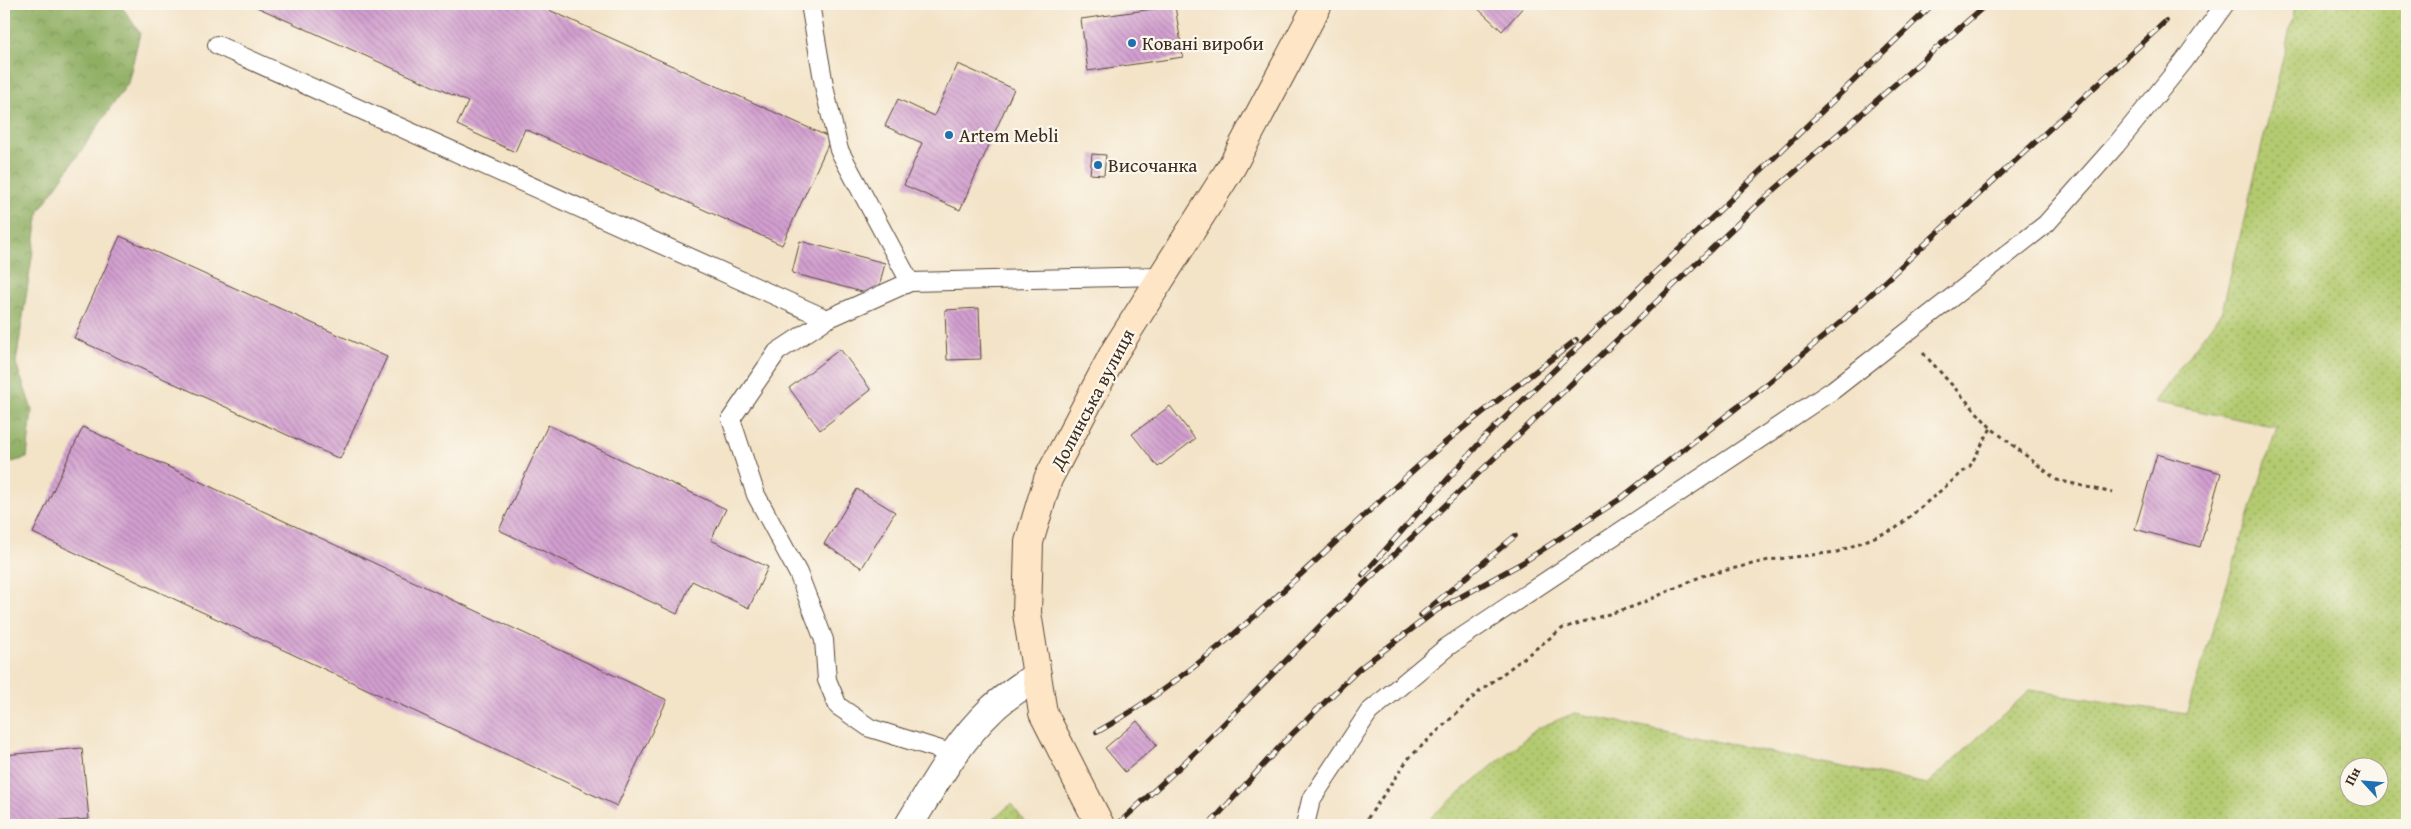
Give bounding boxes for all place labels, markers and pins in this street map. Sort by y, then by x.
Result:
place label: Ковані вироби [1142,29,1264,57]
marker: Ковані вироби [1126,37,1138,49]
place label: Artem Mebli [959,121,1059,149]
marker: Artem Mebli [943,129,955,141]
place label: Височанка [1108,151,1197,179]
marker: Височанка [1092,159,1104,171]

